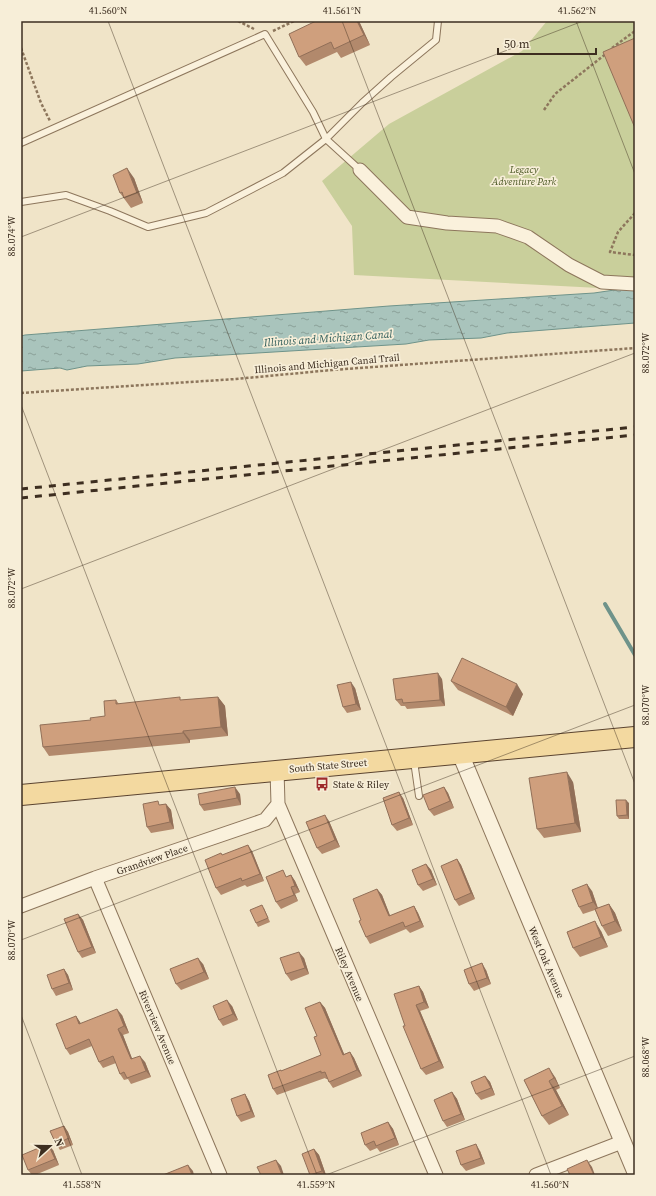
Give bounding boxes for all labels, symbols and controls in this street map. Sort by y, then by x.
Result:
text: 41.560°N [89,4,127,17]
text: 41.561°N [323,4,361,17]
text: 41.562°N [558,4,596,17]
scale bar [498,30,596,56]
text: 50 m [504,36,530,52]
park label: Legacy Adventure Park [491,163,557,188]
text: 88.074°W [5,215,18,256]
water label: Illinois and Michigan Canal [262,326,394,351]
text: 88.072°W [639,332,652,373]
street label: Illinois and Michigan Canal Trail [254,351,400,376]
text: 88.072°W [5,567,18,608]
text: 88.070°W [639,684,652,725]
street label: South State Street [289,756,368,775]
bus stop icon: State & Riley [314,776,330,792]
place label: State & Riley [333,778,390,791]
street label: Grandview Place [115,841,189,878]
text: 88.070°W [5,919,18,960]
street label: West Oak Avenue [526,924,568,1000]
street label: Riley Avenue [332,945,367,1003]
street label: Riverview Avenue [136,988,179,1066]
text: 88.068°W [639,1036,652,1077]
north arrow [30,1126,70,1166]
text: N [50,1136,67,1149]
text: 41.558°N [63,1178,101,1191]
text: 41.559°N [297,1178,335,1191]
text: 41.560°N [531,1178,569,1191]

